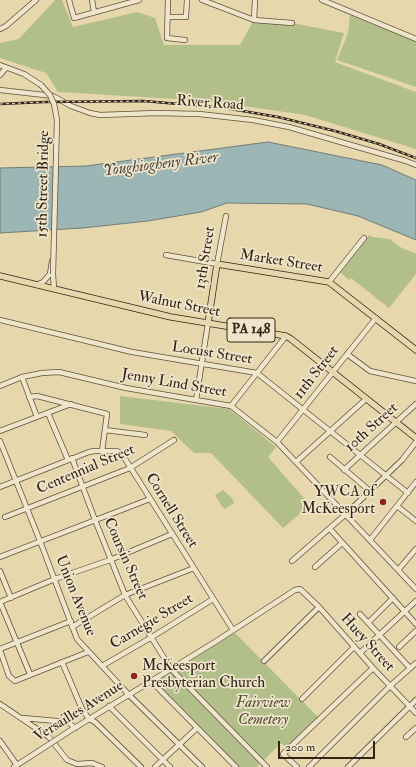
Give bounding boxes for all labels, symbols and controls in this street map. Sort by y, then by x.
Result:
street label: River Road [176,93,244,115]
street label: 15th Street Bridge [34,130,54,238]
water label: Youghiogheny River [102,148,220,182]
street label: 13th Street [192,225,220,291]
street label: Market Street [238,247,324,277]
street label: Walnut Street [136,288,222,322]
road number: PA 148 [227,318,275,342]
street label: Locust Street [170,339,254,369]
street label: 11th Street [291,343,343,403]
street label: Jenny Lind Street [120,366,228,402]
street label: 10th Street [342,400,402,456]
street label: Centennial Street [34,441,138,499]
street label: Cornell Street [141,470,201,552]
place label: YWCA of McKeesport [302,484,375,519]
marker: YWCA of McKeesport [378,497,388,507]
street label: Coursin Street [99,515,151,603]
street label: Union Avenue [51,553,99,639]
street label: Carnegie Street [107,590,197,654]
street label: Huey Street [336,610,398,676]
place label: McKeesport Presbyterian Church [142,658,265,693]
marker: McKeesport Presbyterian Church [129,671,139,681]
street label: Versailles Avenue [31,677,127,747]
park label: Fairview Cemetery [236,695,290,730]
scale bar [280,733,377,759]
text: 200 m [285,740,315,755]

